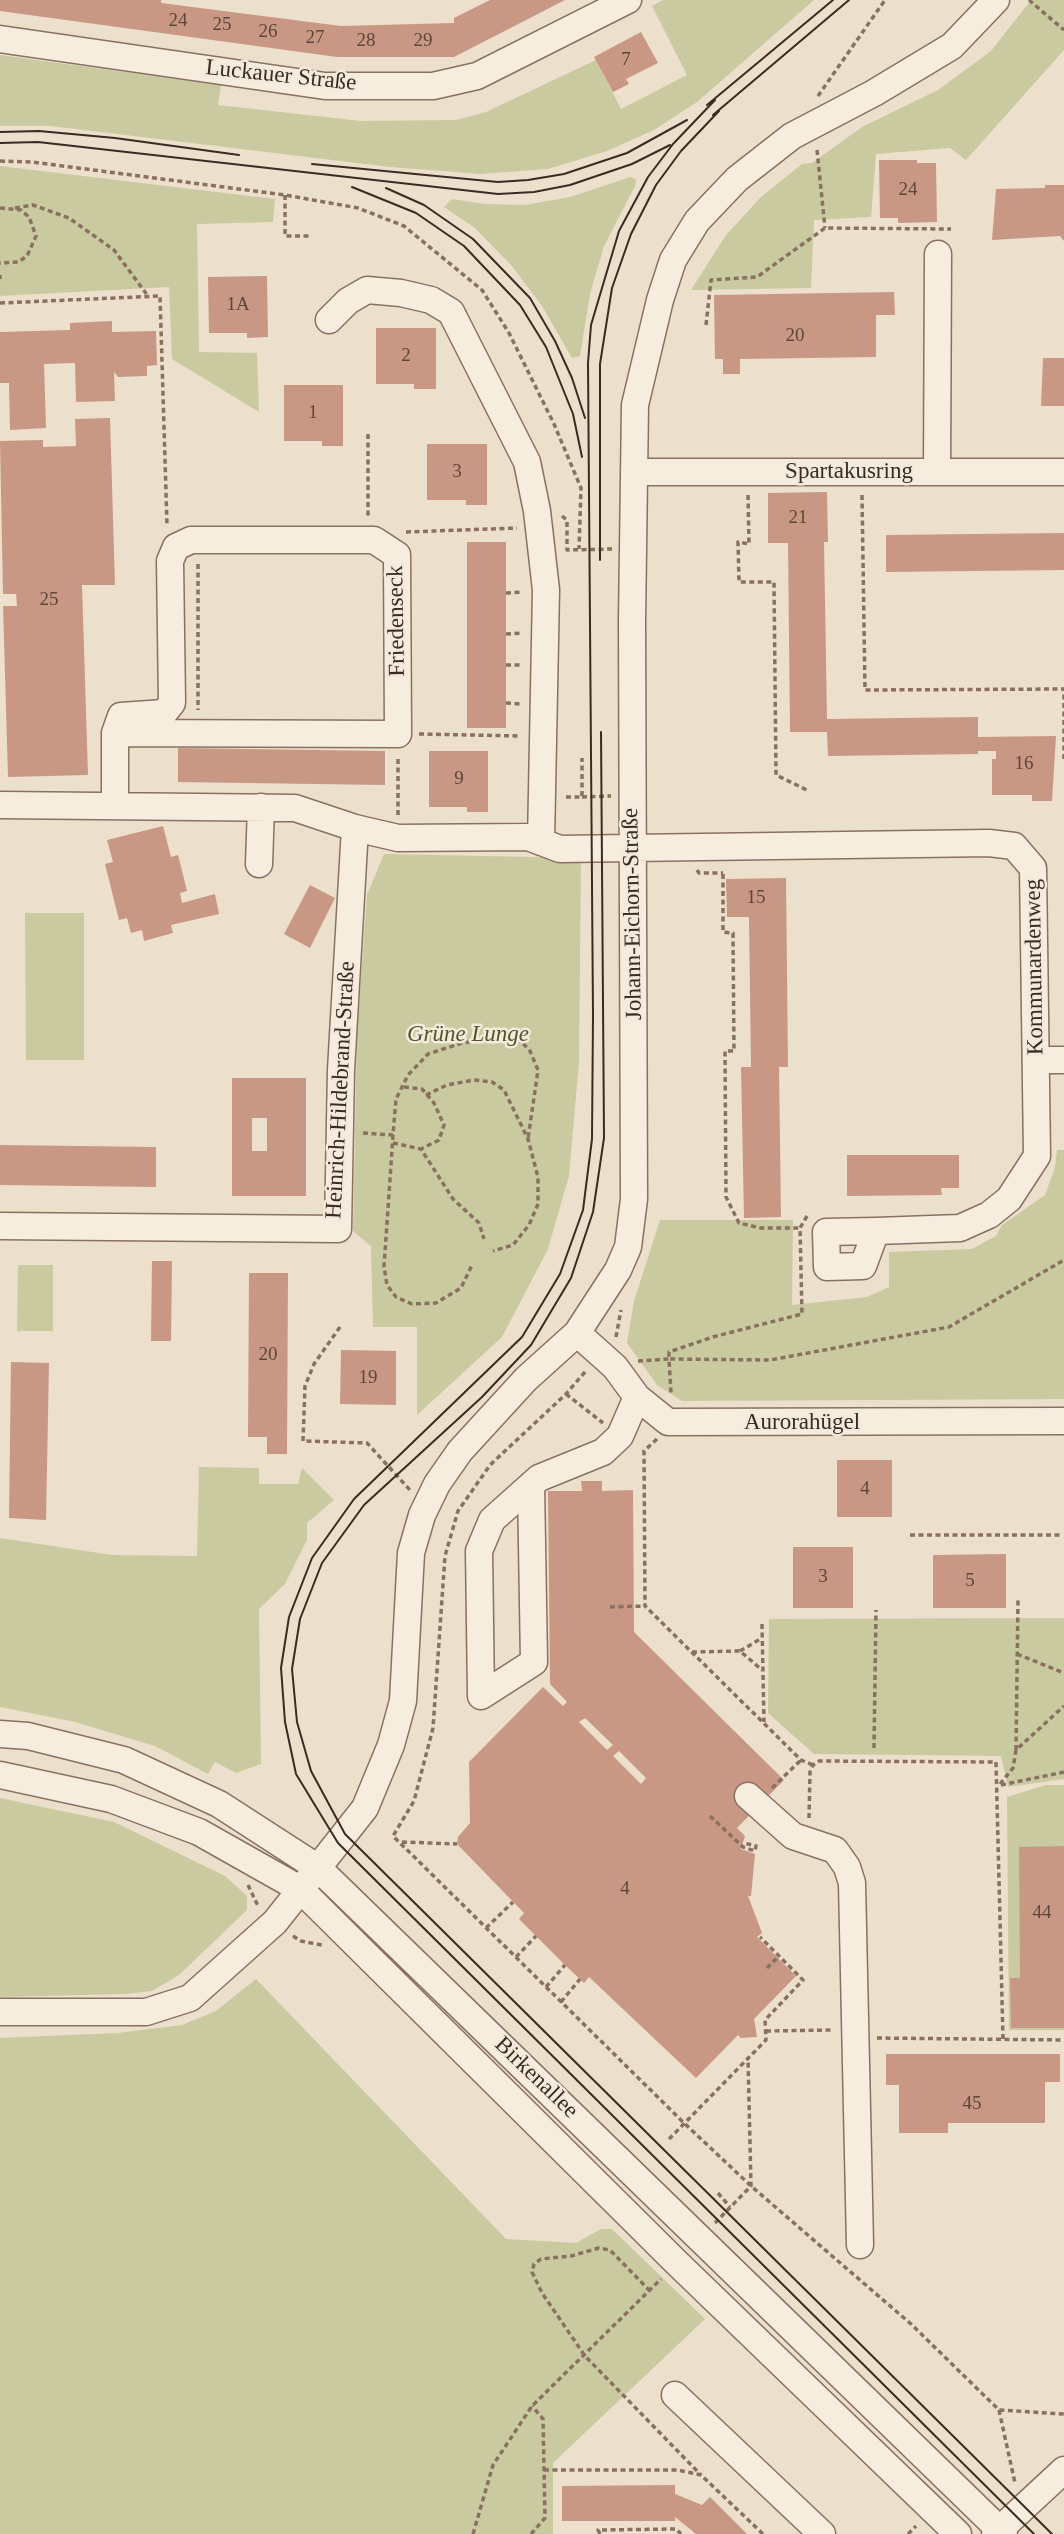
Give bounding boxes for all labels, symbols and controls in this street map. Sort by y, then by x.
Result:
house number: 24 [168,10,188,32]
house number: 25 [212,14,232,36]
house number: 26 [258,21,278,43]
house number: 27 [306,27,324,49]
house number: 28 [356,30,376,52]
house number: 29 [414,30,432,52]
house number: 7 [621,49,631,71]
street label: Luckauer Straße [204,54,358,98]
house number: 24 [898,179,918,201]
house number: 1A [226,294,250,316]
house number: 20 [786,325,804,347]
house number: 2 [401,345,411,367]
house number: 1 [308,402,318,424]
street label: Spartakusring [785,458,913,486]
house number: 3 [452,461,462,483]
house number: 21 [788,507,808,529]
street label: Friedenseck [382,565,412,677]
house number: 25 [40,589,58,611]
house number: 16 [1014,753,1034,775]
house number: 9 [454,768,464,790]
street label: Johann-Eichorn-Straße [617,808,649,1020]
street label: Kommunardenweg [1020,879,1050,1055]
house number: 15 [746,887,766,909]
street label: Heinrich-Hildebrand-Straße [320,960,362,1220]
park label: Grüne Lunge [407,1021,529,1049]
house number: 20 [258,1344,278,1366]
house number: 19 [358,1367,377,1389]
street label: Aurorahügel [744,1409,860,1437]
house number: 4 [860,1478,870,1500]
house number: 3 [818,1566,828,1588]
house number: 5 [965,1570,975,1592]
house number: 4 [620,1878,630,1900]
house number: 44 [1032,1902,1052,1924]
street label: Birkenallee [488,2031,584,2125]
house number: 45 [962,2093,982,2115]

